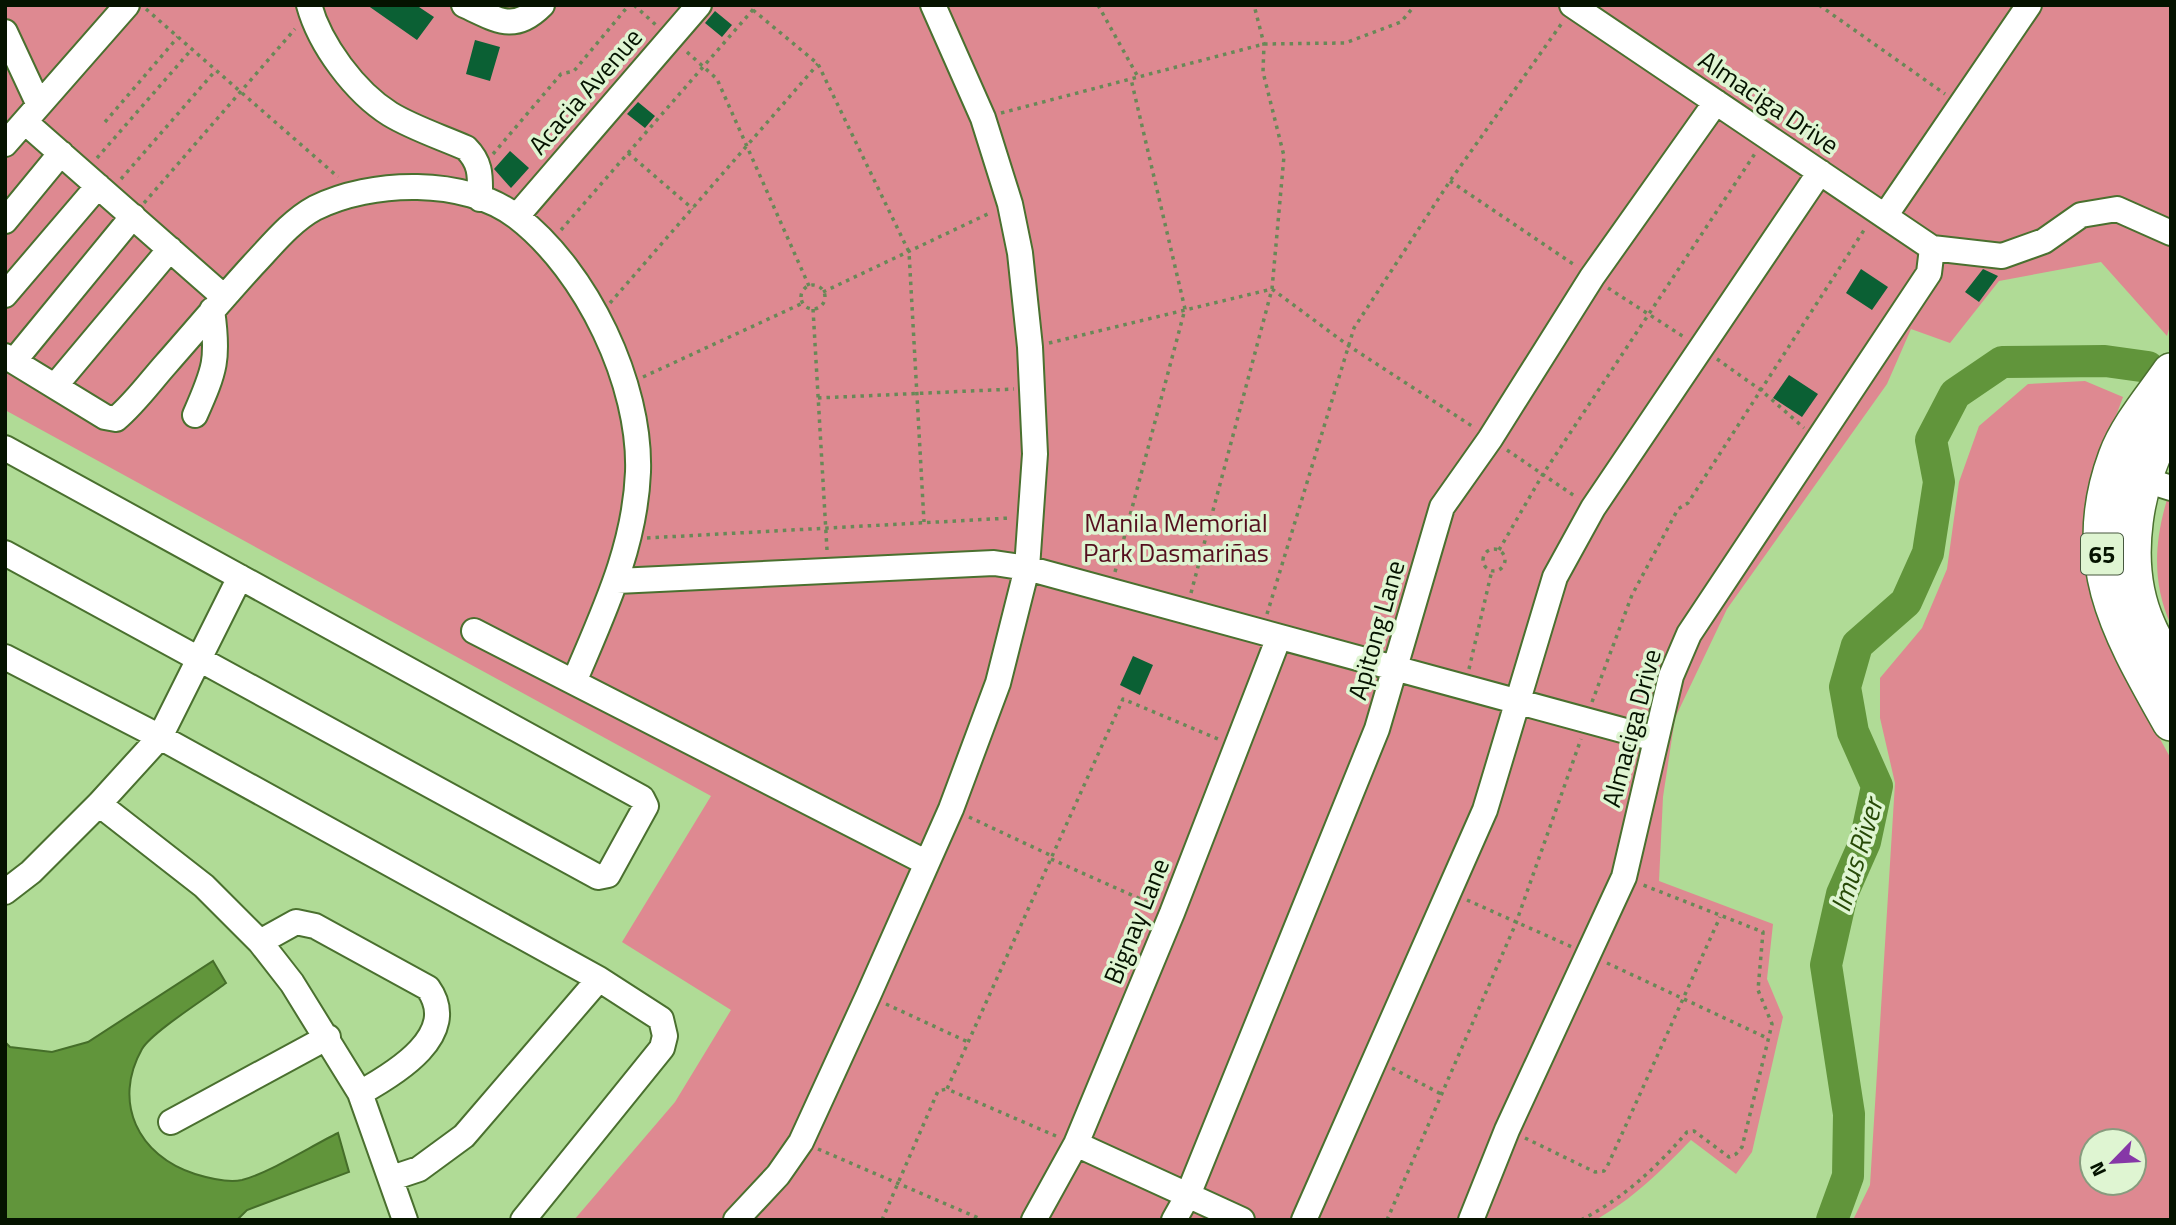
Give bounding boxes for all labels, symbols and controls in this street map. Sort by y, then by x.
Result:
street label: Acacia Avenue [519,19,651,163]
street label: Almaciga Drive [1691,40,1847,164]
park label: Manila Memorial Park Dasmariñas [1083,503,1269,572]
road number: 65 [2081,534,2123,574]
street label: Apitong Lane [1337,556,1415,704]
street label: Almaciga Drive [1591,645,1671,811]
water label: Imus River [1818,790,1894,917]
street label: Bignay Lane [1093,852,1179,990]
north arrow [2078,1127,2148,1197]
text: N [2081,1157,2113,1181]

